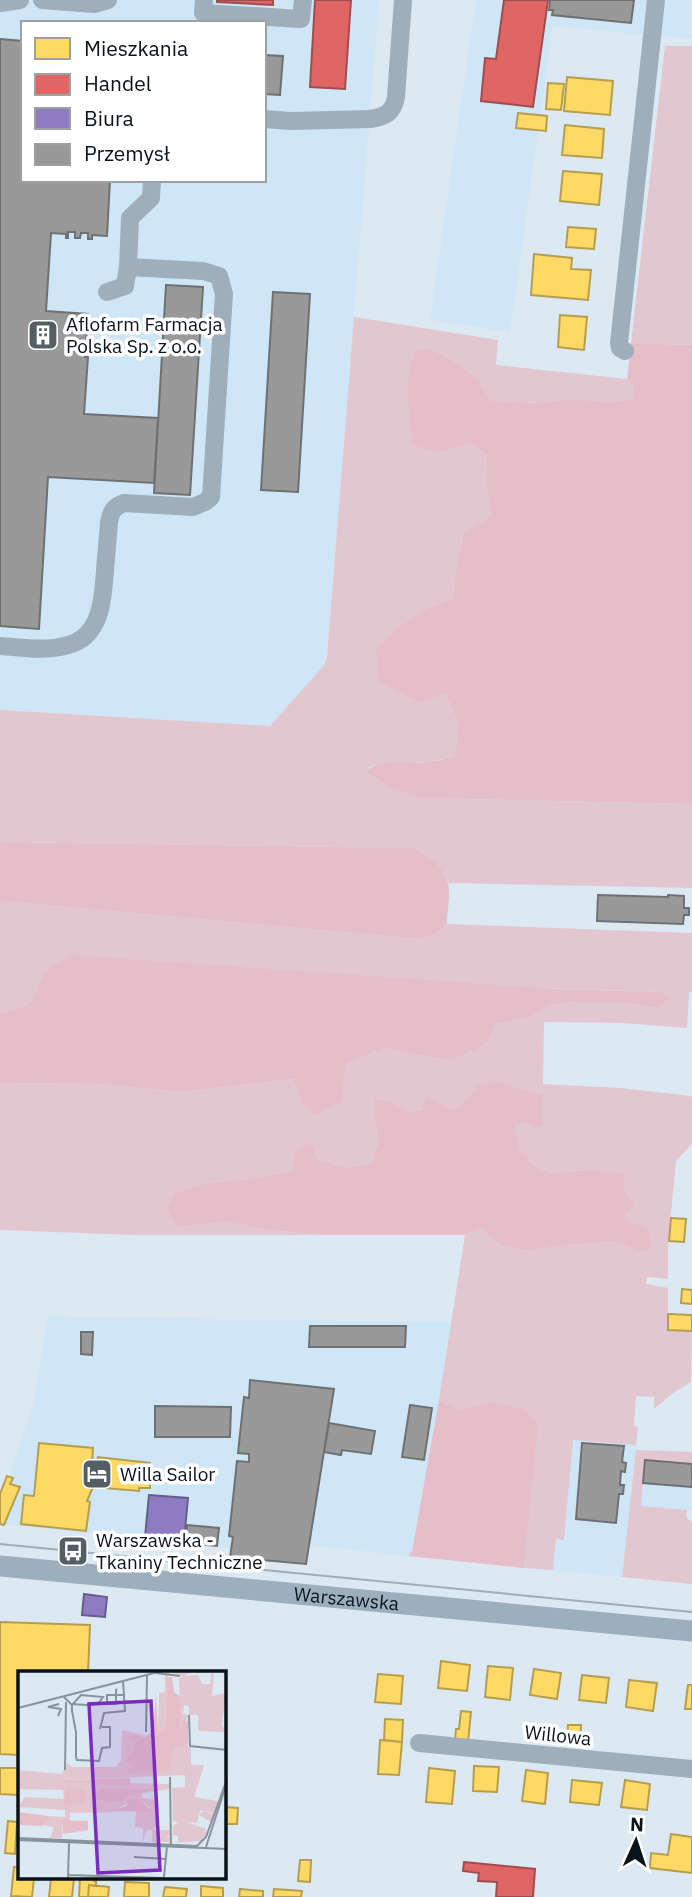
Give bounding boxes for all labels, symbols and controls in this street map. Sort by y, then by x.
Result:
legend [21,21,266,182]
text: Mieszkania [84,34,188,62]
text: Handel [84,69,152,97]
text: Biura [84,104,134,132]
text: Przemysł [84,139,170,167]
place label: Aflofarm Farmacja Polska Sp. z o.o. [66,312,223,358]
building icon: Aflofarm Farmacja Polska Sp. z o.o. [26,318,60,352]
hotel icon: Willa Sailor [80,1457,114,1491]
place label: Willa Sailor [120,1462,215,1486]
place label: Warszawska - Tkaniny Techniczne [96,1528,263,1574]
bus stop icon: Warszawska - Tkaniny Techniczne [56,1534,90,1568]
street label: Warszawska [293,1582,400,1615]
inset map [18,1671,226,1880]
street label: Willowa [523,1720,593,1750]
north arrow [601,1806,671,1876]
text: N [629,1812,644,1836]

